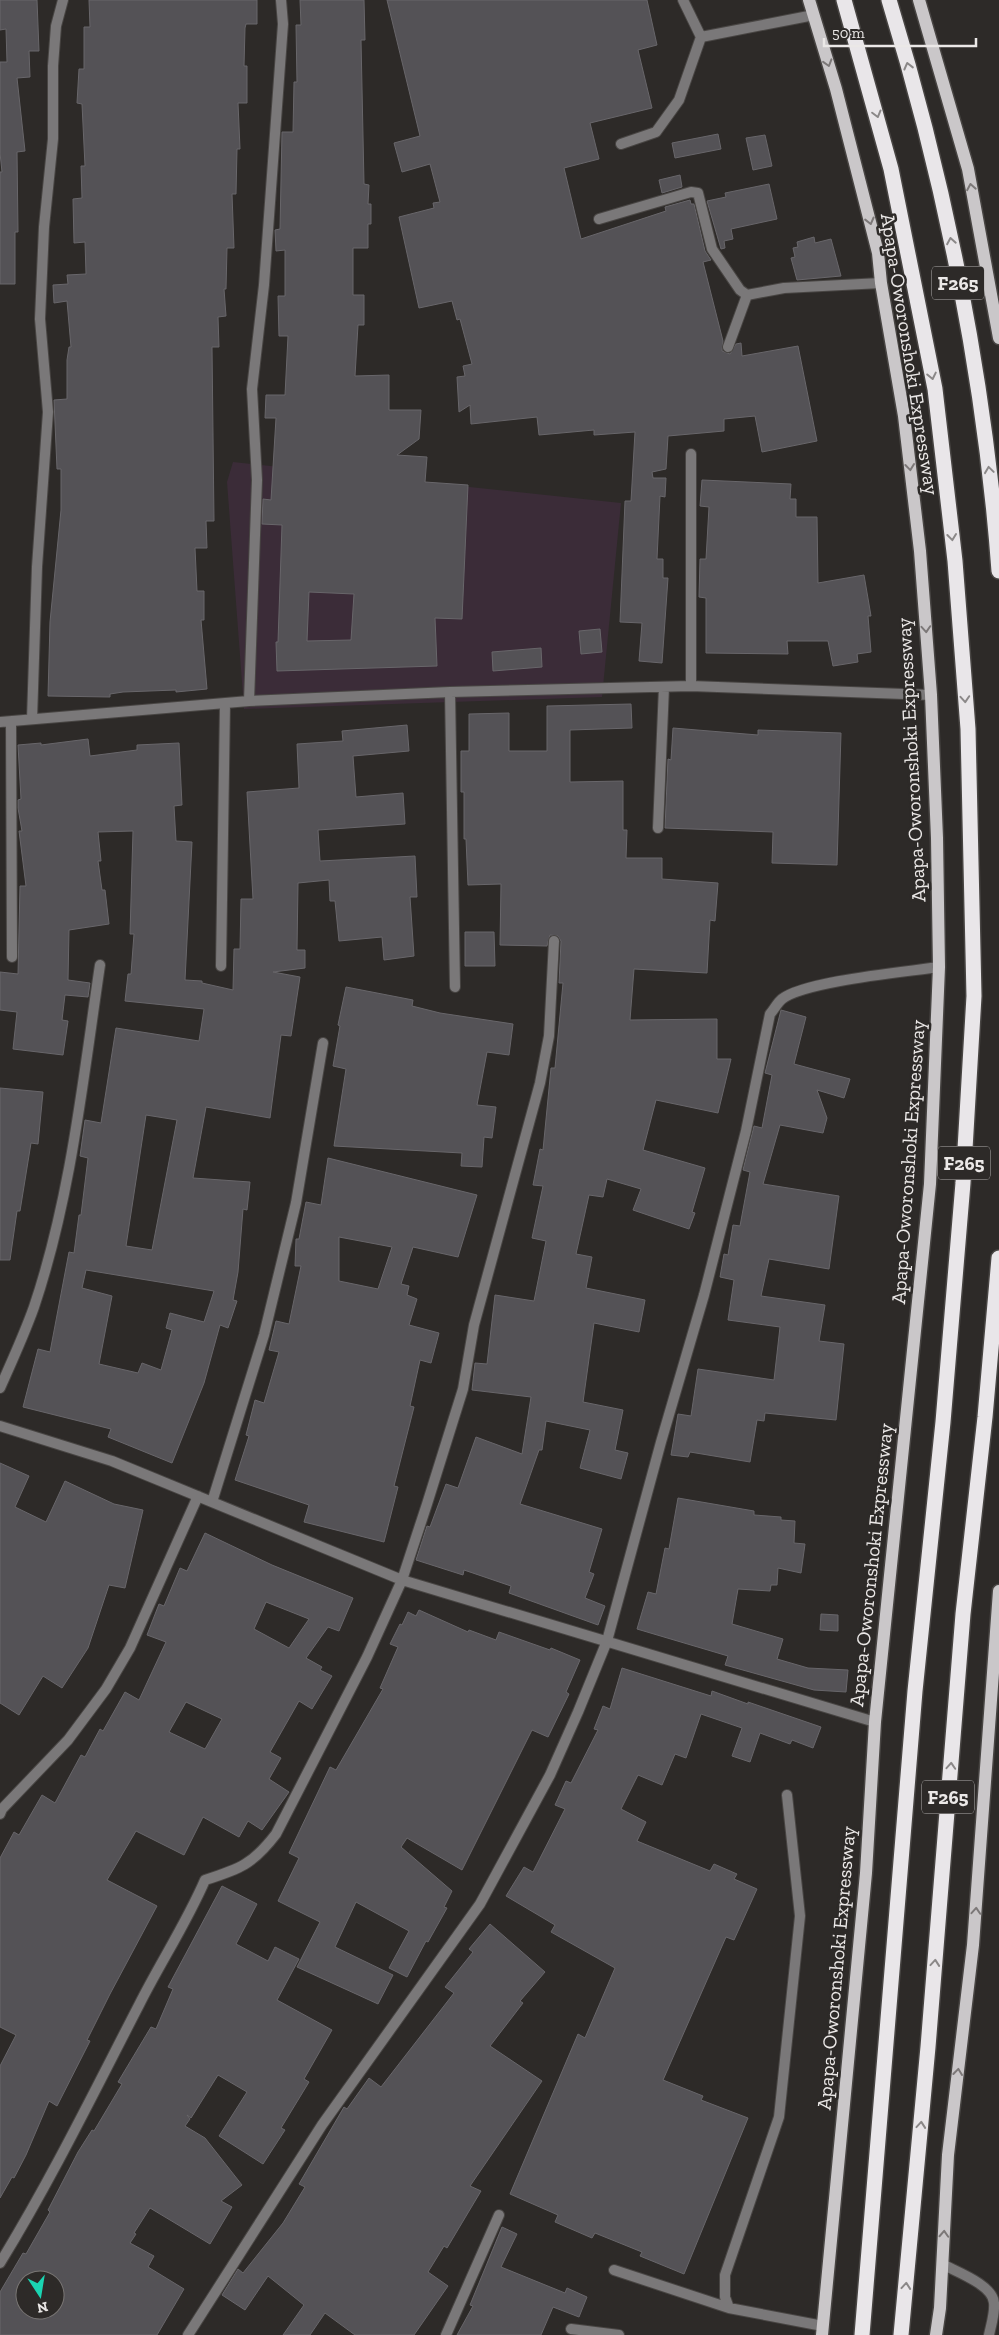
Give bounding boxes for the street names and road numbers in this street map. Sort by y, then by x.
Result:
street label: Apapa-Oworonshoki Expressway [876,211,944,497]
road number: F265 [932,266,984,300]
street label: Apapa-Oworonshoki Expressway [892,616,930,903]
street label: Apapa-Oworonshoki Expressway [886,1018,930,1305]
road number: F265 [938,1146,990,1180]
street label: Apapa-Oworonshoki Expressway [844,1421,898,1708]
road number: F265 [922,1780,974,1814]
street label: Apapa-Oworonshoki Expressway [812,1824,860,2111]

